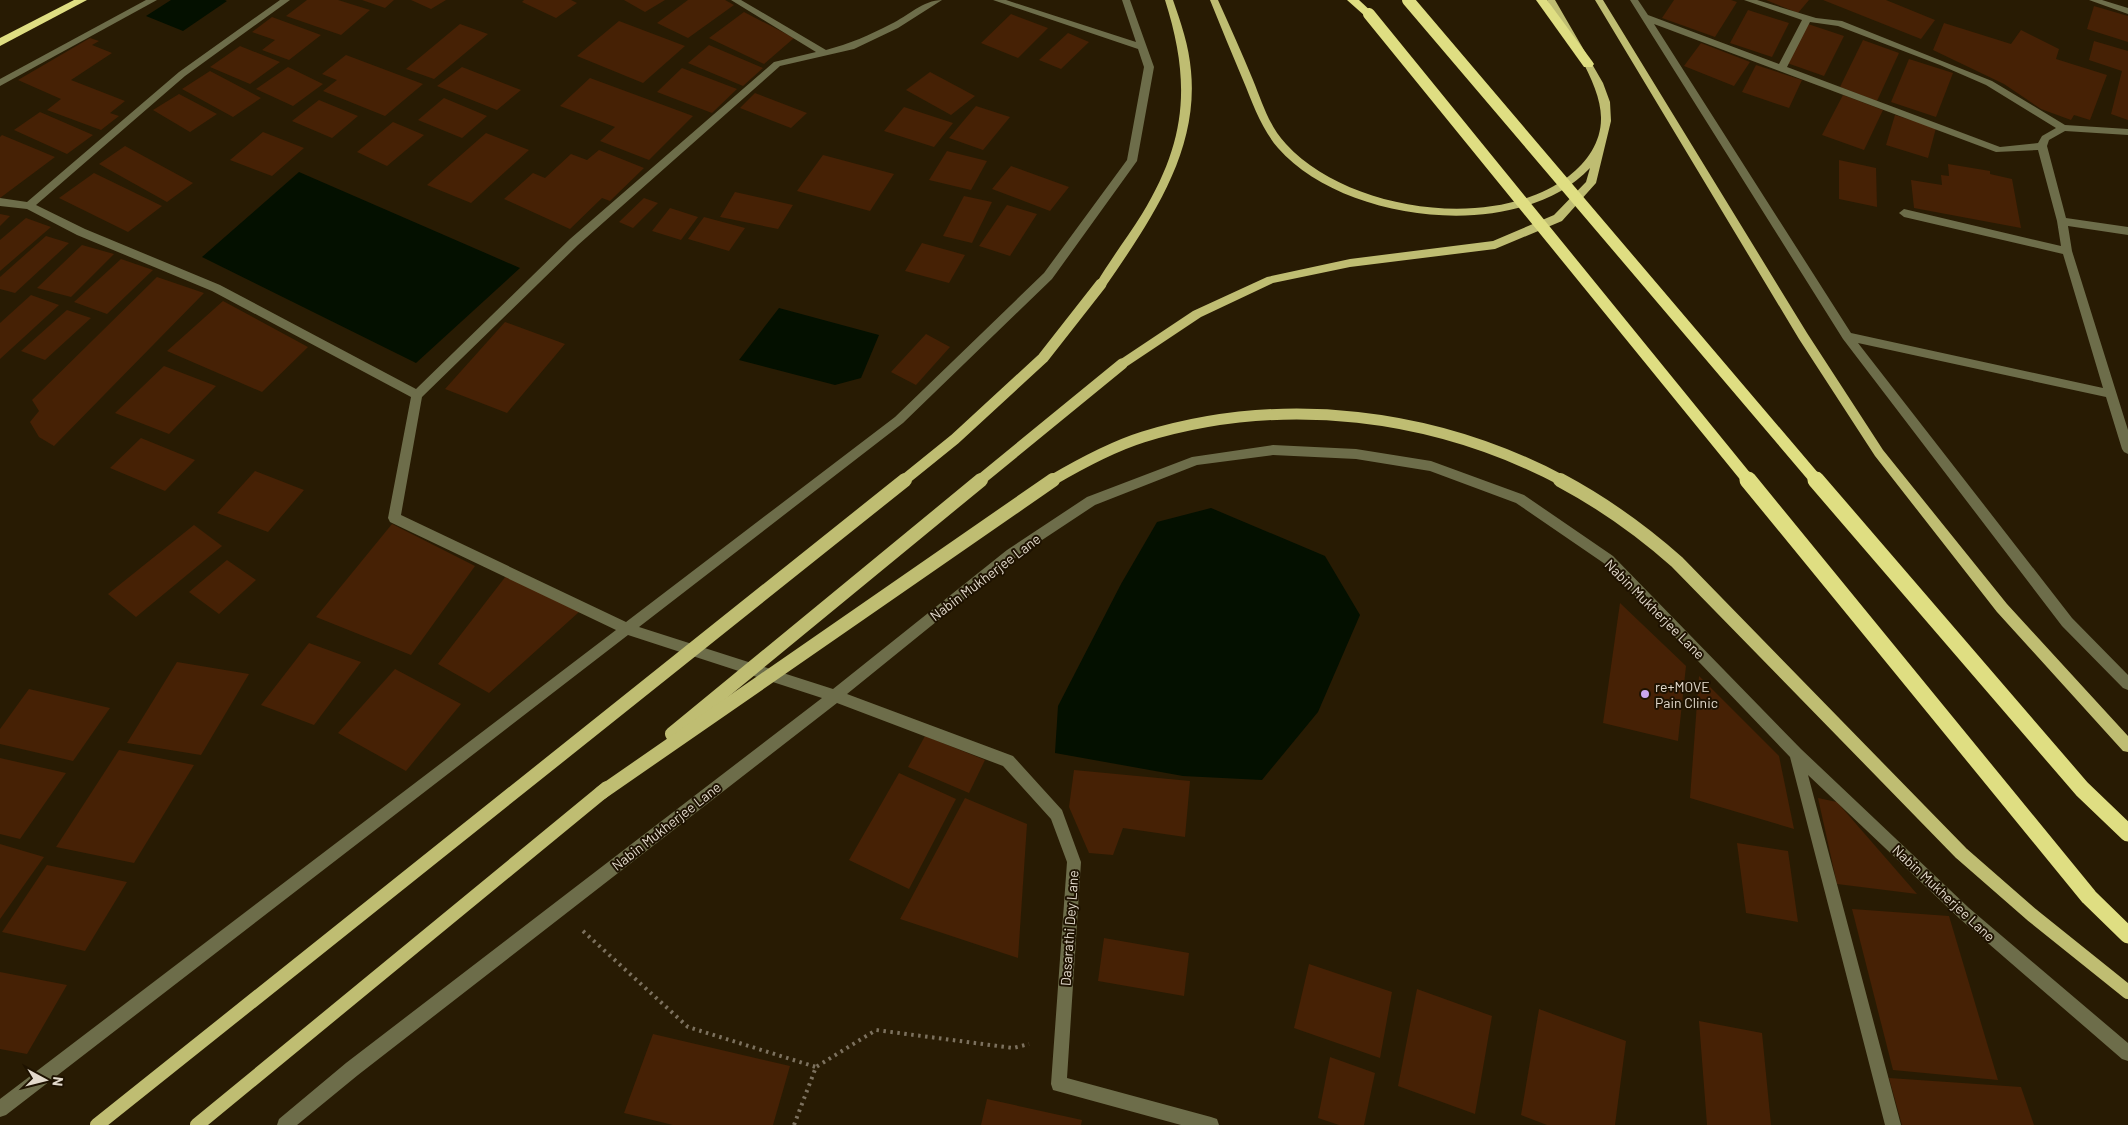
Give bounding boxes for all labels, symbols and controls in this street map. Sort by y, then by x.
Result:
street label: Nabin Mukherjee Lane [926,530,1044,624]
street label: Nabin Mukherjee Lane [1602,556,1708,662]
place label: re+MOVE Pain Clinic [1655,678,1718,711]
marker: re+MOVE Pain Clinic [1639,688,1651,700]
street label: Nabin Mukherjee Lane [608,778,724,874]
street label: Nabin Mukherjee Lane [1889,841,1999,945]
street label: Dasarathi Dey Lane [1056,870,1082,986]
north arrow [20,1055,70,1105]
text: N [49,1076,67,1087]

